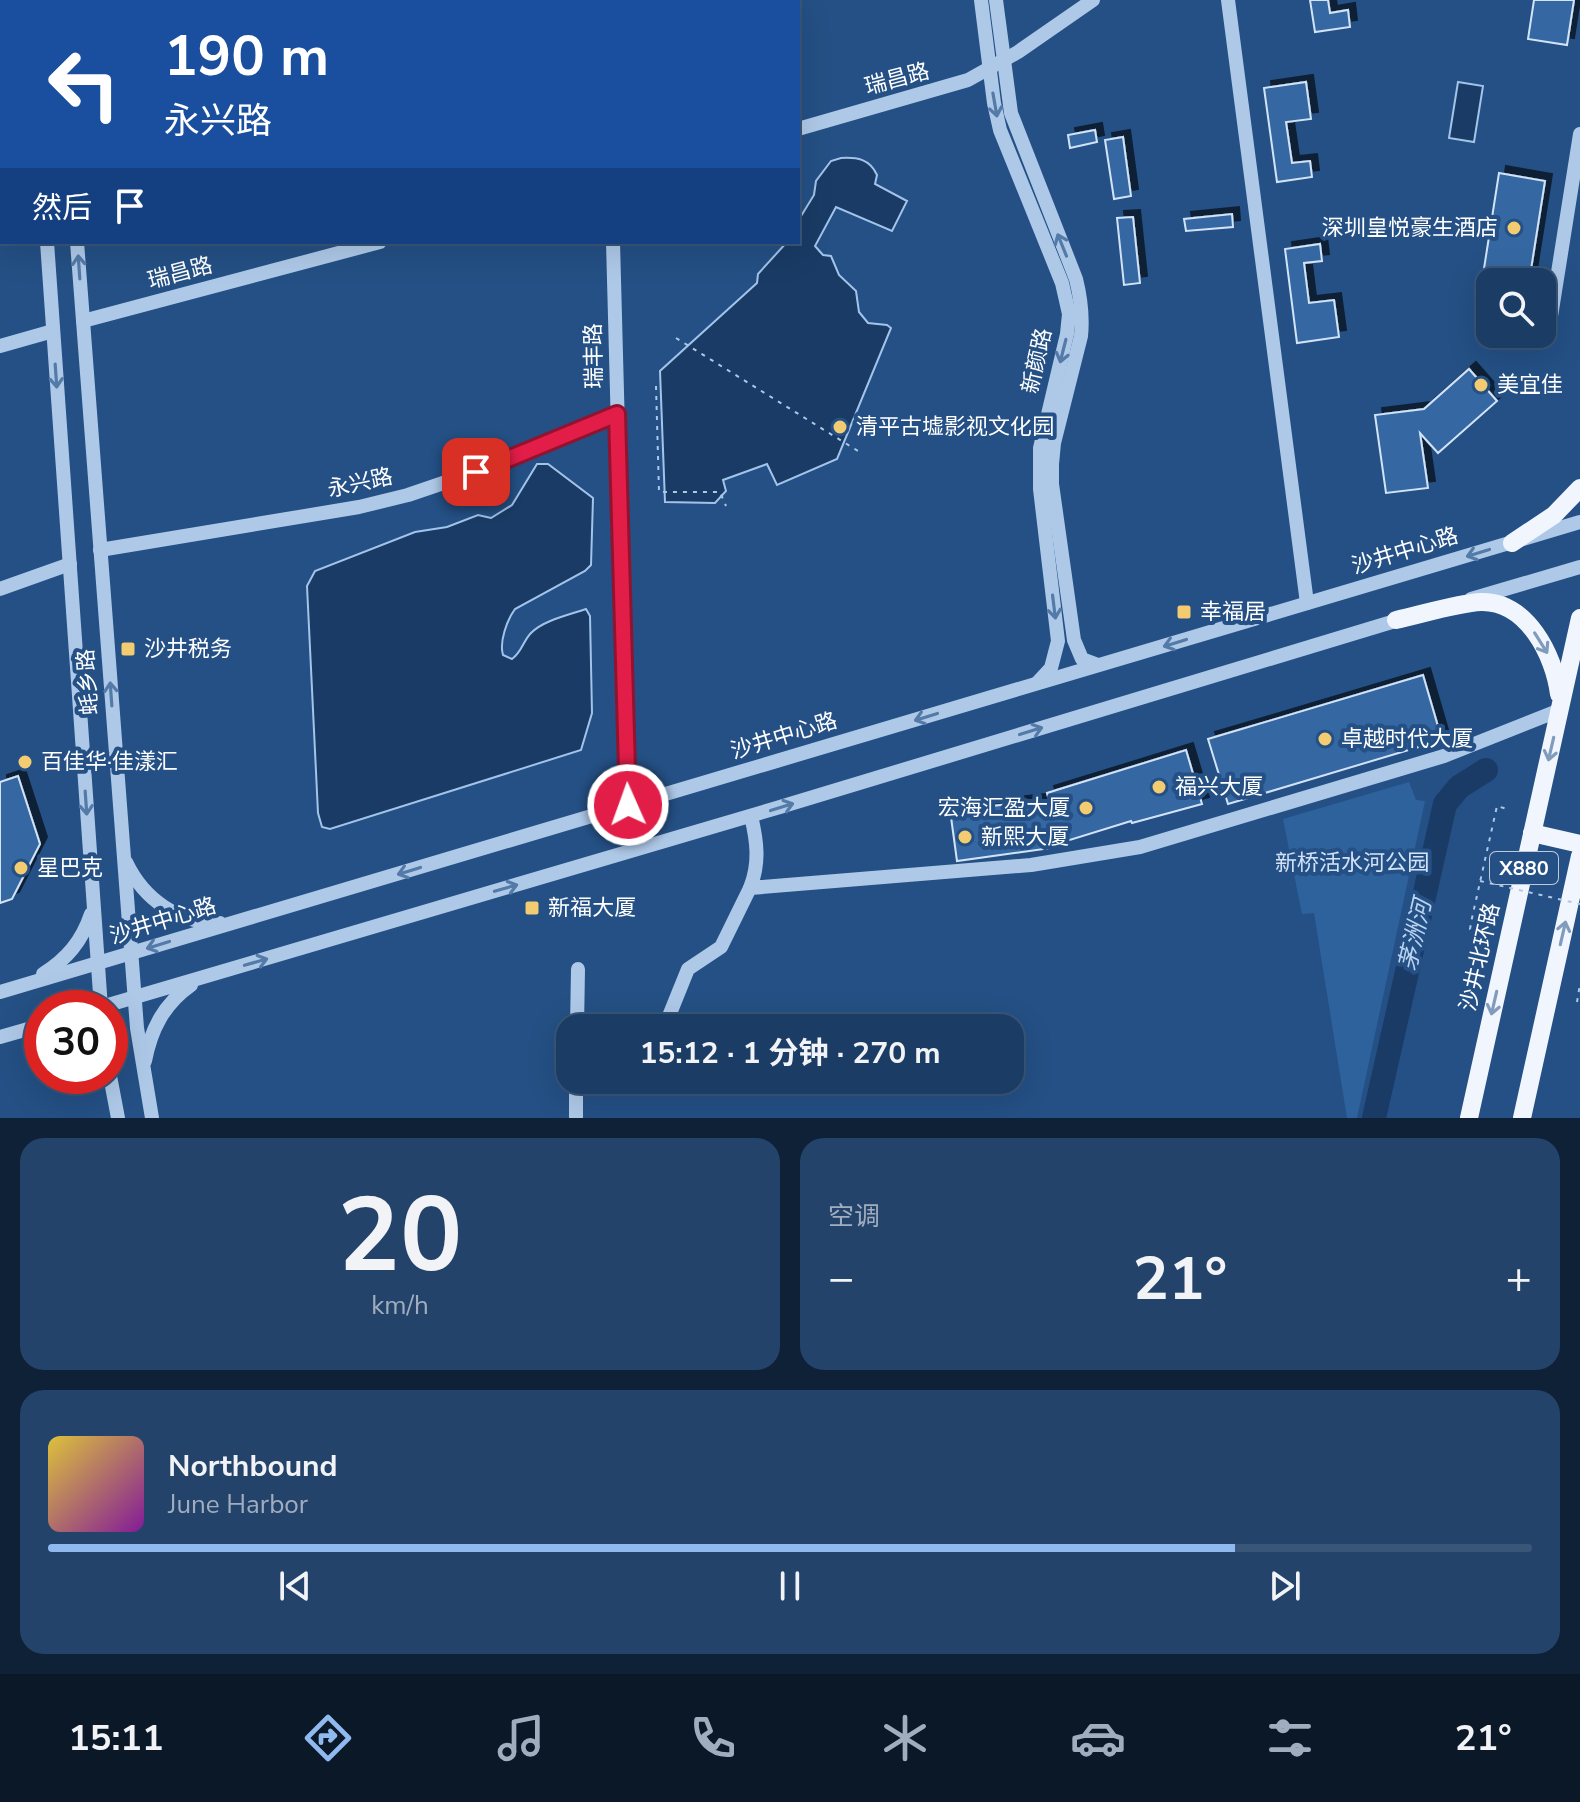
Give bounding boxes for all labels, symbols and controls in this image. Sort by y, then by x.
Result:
text: 190 m [164,18,329,95]
icon: left [32,32,136,136]
street label: 瑞昌路 [861,56,933,102]
one-way arrow [988,92,1003,117]
text: 永兴路 [164,97,272,146]
icon: arrive [108,184,152,228]
text: 然后 [32,188,92,229]
place label: 深圳皇悦豪生酒店 [1322,213,1498,243]
marker: 深圳皇悦豪生酒店 [1505,219,1523,237]
one-way arrow [1054,233,1068,258]
street label: 瑞昌路 [144,250,216,296]
one-way arrow [71,254,86,281]
map controls [1476,268,1556,348]
button: search [1476,268,1556,348]
street label: 瑞丰路 [578,323,610,389]
street label: 新颜路 [1015,325,1059,397]
one-way arrow [1055,338,1070,363]
one-way arrow [49,362,64,389]
place label: 美宜佳 [1497,370,1563,400]
marker: 美宜佳 [1472,376,1490,394]
place label: 清平古墟影视文化园 [856,412,1054,442]
marker: 清平古墟影视文化园 [831,418,849,436]
pin [442,438,510,506]
icon: arrive [454,450,498,494]
street label: 永兴路 [325,461,395,505]
street label: 沙井中心路 [1348,521,1462,581]
one-way arrow [1466,546,1492,561]
one-way arrow [1047,593,1062,620]
place label: 幸福居 [1200,597,1266,627]
marker: 幸福居 [1175,603,1193,621]
one-way arrow [1532,631,1549,653]
place label: 沙井税务 [144,634,232,664]
one-way arrow [1163,636,1189,651]
marker: 沙井税务 [119,640,137,658]
street label: 蚝乡路 [71,648,105,716]
one-way arrow [103,681,118,708]
street label: 沙井中心路 [727,706,841,766]
one-way arrow [914,710,940,725]
one-way arrow [1017,723,1043,738]
place label: 卓越时代大厦 [1341,724,1473,754]
marker: 卓越时代大厦 [1316,730,1334,748]
one-way arrow [1543,736,1558,761]
place label: 百佳华·佳漾汇 [41,747,178,777]
marker: 百佳华·佳漾汇 [16,753,34,771]
position arrow [586,763,670,847]
place label: 福兴大厦 [1175,772,1263,802]
marker: 福兴大厦 [1150,778,1168,796]
one-way arrow [79,789,94,816]
place label: 宏海汇盈大厦 [938,793,1070,823]
one-way arrow [769,799,794,813]
marker: 宏海汇盈大厦 [1077,799,1095,817]
place label: 新熙大厦 [981,822,1069,852]
marker: 新熙大厦 [956,828,974,846]
park label: 新桥活水河公园 [1275,848,1429,878]
road number: X880 [1490,852,1558,884]
place label: 星巴克 [37,853,103,883]
marker: 星巴克 [12,859,30,877]
one-way arrow [396,864,422,879]
one-way arrow [492,880,518,895]
street label: 沙井中心路 [106,891,220,951]
water label: 茅洲河 [1391,892,1440,974]
place label: 新福大厦 [548,893,636,923]
marker: 新福大厦 [523,899,541,917]
street label: 沙井北环路 [1453,900,1507,1014]
one-way arrow [1556,920,1571,946]
one-way arrow [145,938,171,953]
one-way arrow [243,954,269,969]
speed limit sign: 30 [24,990,128,1094]
one-way arrow [1486,990,1501,1015]
text: 15:12 · 1 分钟 · 270 m [639,1033,941,1074]
text: 20 [338,1165,462,1307]
text: 空调 [828,1199,880,1234]
text: 21° [1133,1238,1227,1320]
text: − [828,1249,854,1309]
text: + [1506,1249,1532,1309]
text: km/h [371,1288,429,1323]
text: Northbound [168,1446,338,1487]
text: June Harbor [168,1487,308,1522]
icon: previous [273,1564,317,1608]
icon: pause [768,1564,812,1608]
icon: next [1263,1564,1307,1608]
icon: directions [300,1710,356,1766]
icon: music [493,1710,549,1766]
icon: phone [685,1710,741,1766]
icon: climate [877,1710,933,1766]
icon: car [1070,1710,1126,1766]
icon: filters [1262,1710,1318,1766]
text: 15:11 [68,1714,164,1763]
text: 21° [1455,1714,1512,1763]

